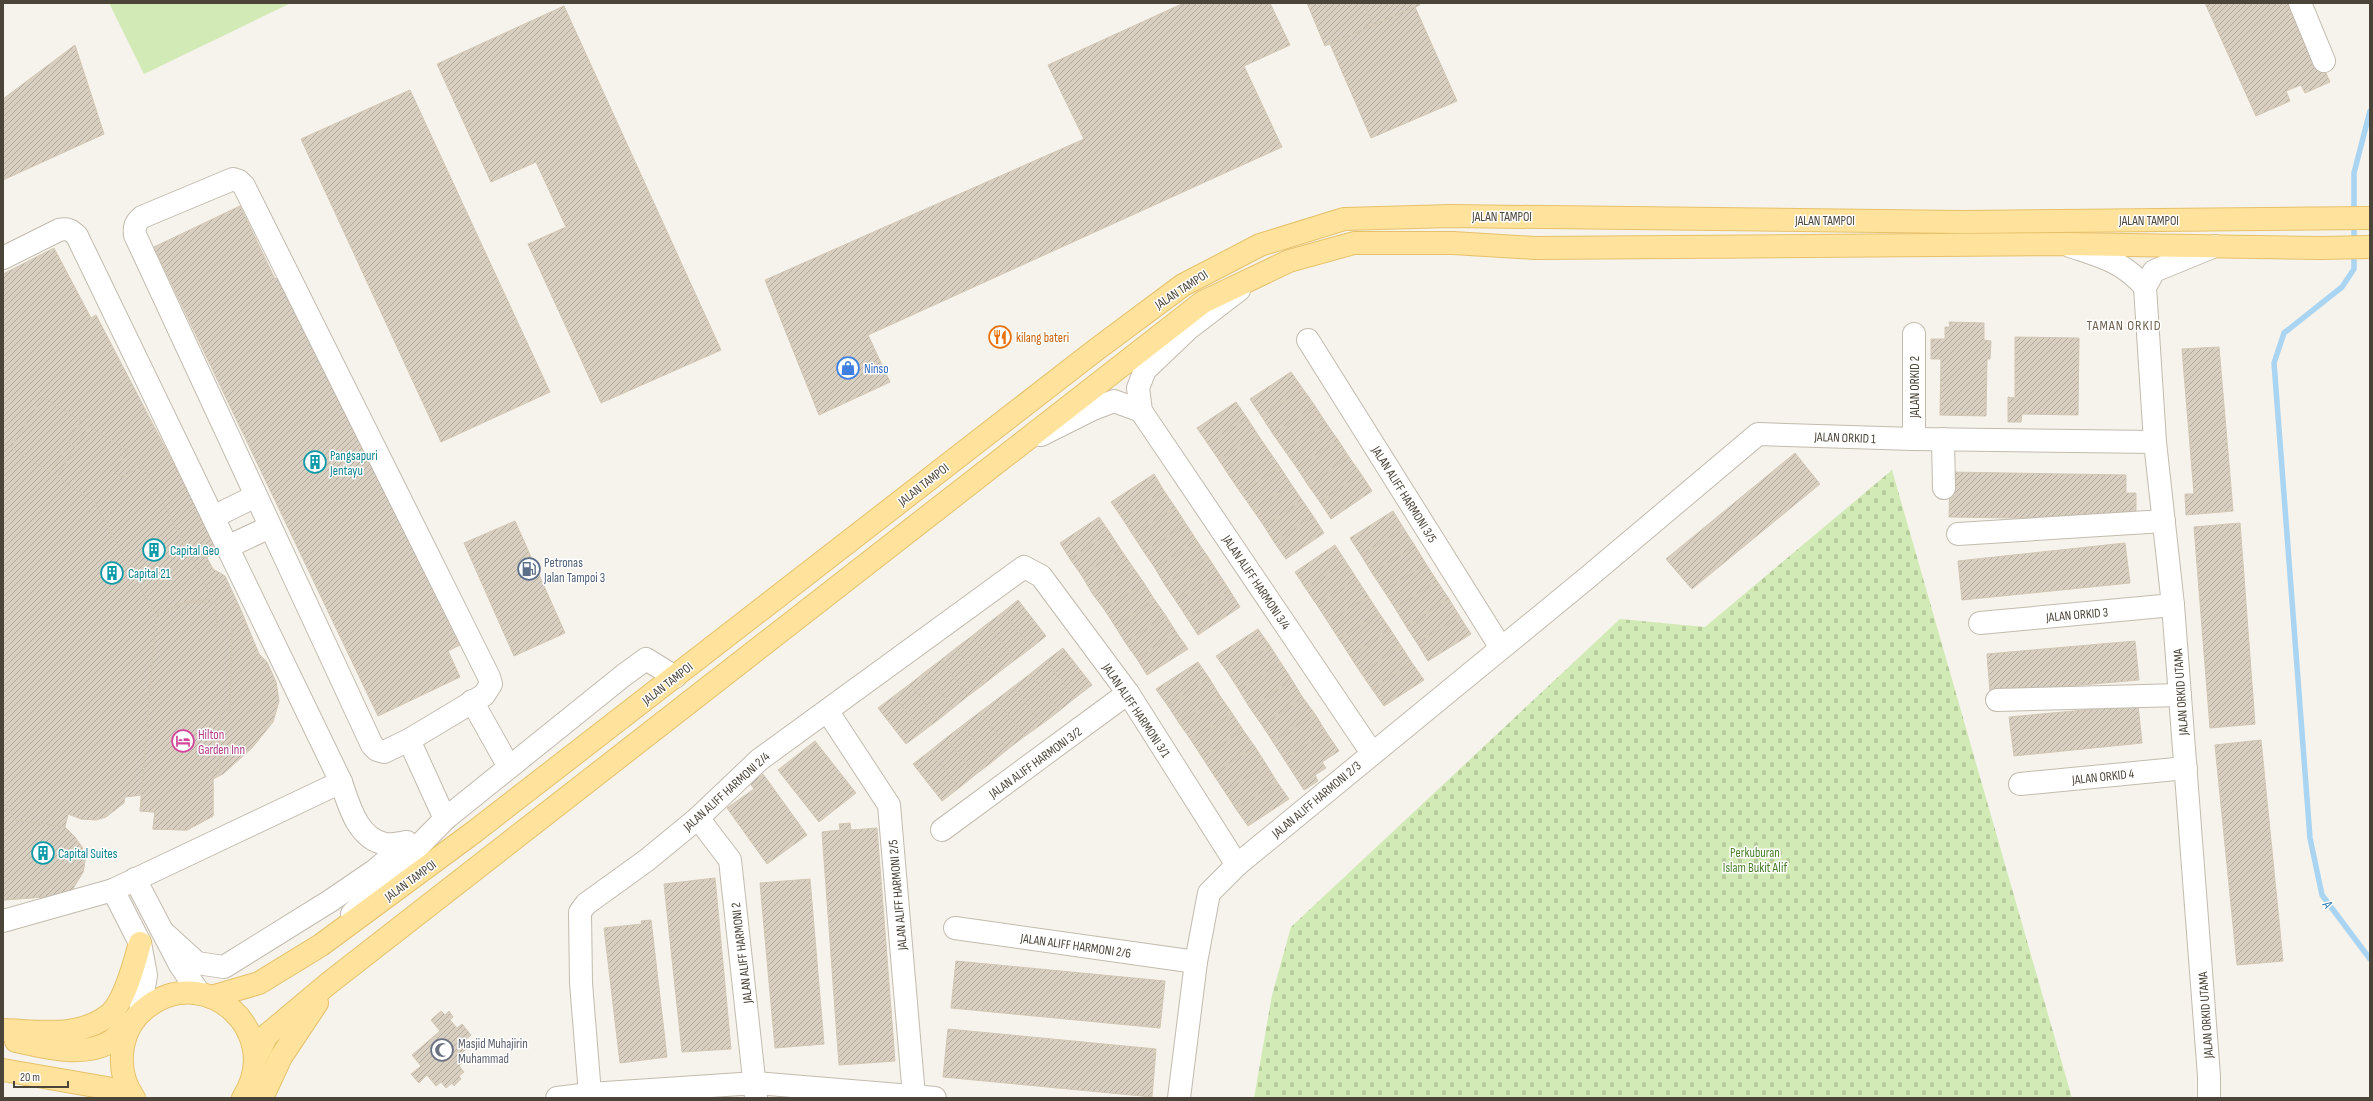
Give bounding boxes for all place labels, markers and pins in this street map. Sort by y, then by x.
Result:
restaurant icon: kilang bateri [987,324,1013,350]
place label: kilang bateri [1016,330,1069,346]
shop icon: Ninso [835,355,861,381]
place label: Ninso [864,361,889,377]
place label: Pangsapuri Jentayu [329,448,378,479]
building icon: Pangsapuri Jentayu [302,449,328,475]
building icon: Capital Geo [141,537,167,563]
place label: Capital Geo [170,543,219,559]
place label: Petronas Jalan Tampoi 3 [543,555,605,586]
fuel station icon: Petronas Jalan Tampoi 3 [516,556,542,582]
building icon: Capital 21 [99,560,125,586]
place label: Capital 21 [128,566,171,582]
place label: Hilton Garden Inn [198,727,245,758]
hotel icon: Hilton Garden Inn [170,728,196,754]
building icon: Capital Suites [30,840,56,866]
place label: Capital Suites [58,846,118,862]
place label: Masjid Muhajirin Muhammad [458,1036,528,1067]
mosque icon: Masjid Muhajirin Muhammad [429,1037,455,1063]

